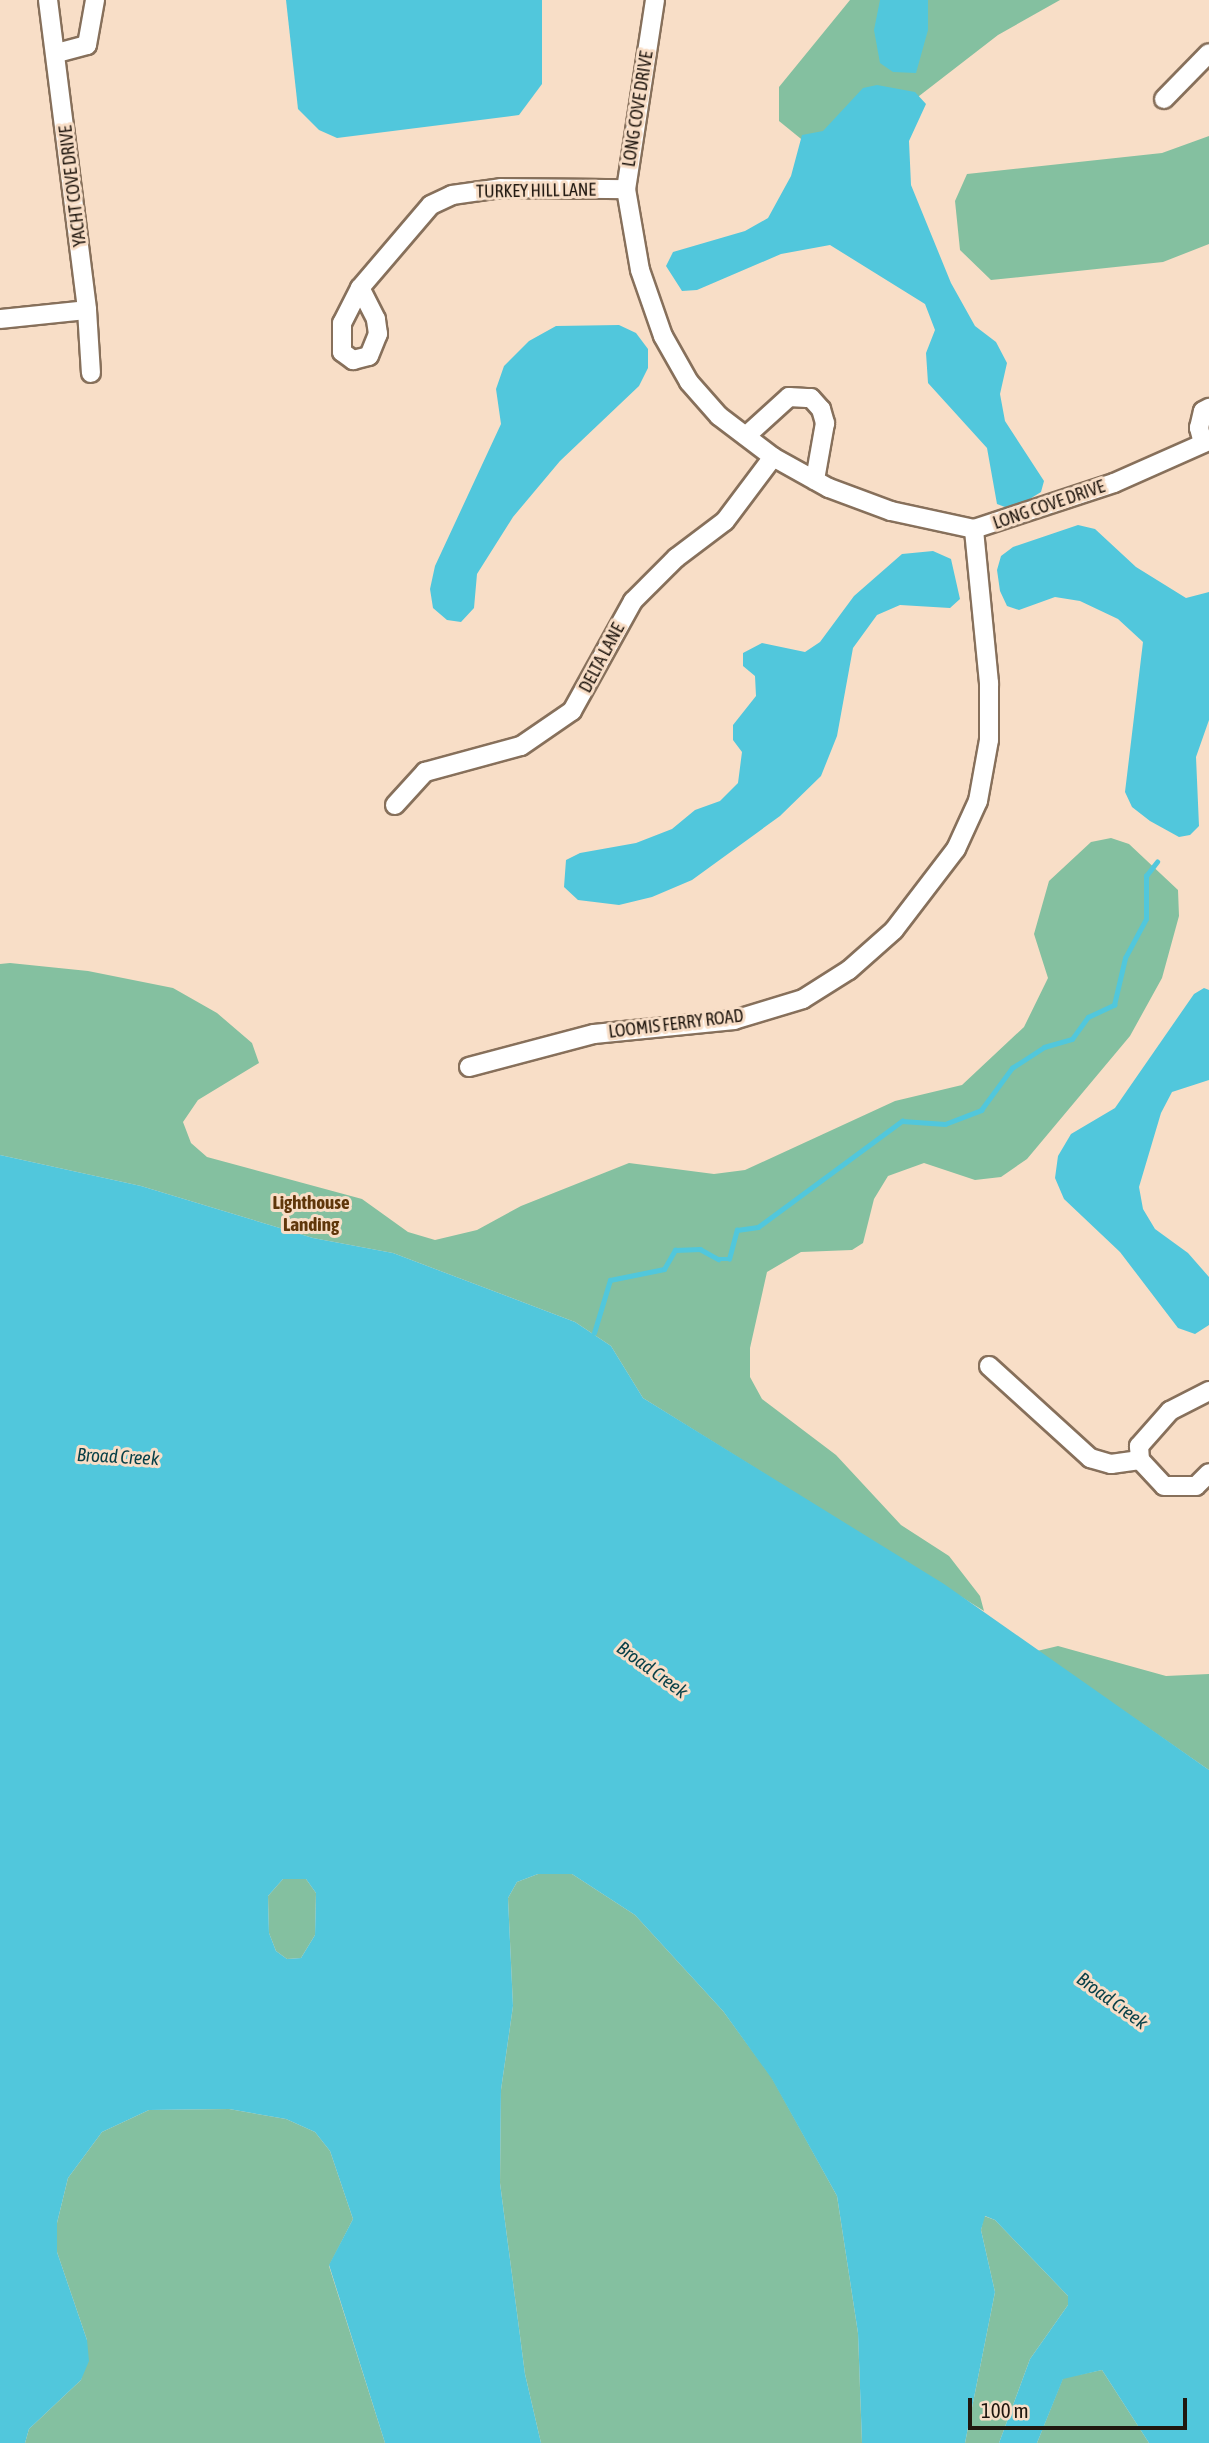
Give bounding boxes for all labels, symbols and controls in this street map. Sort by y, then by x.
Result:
street label: LONG COVE DRIVE [618,50,658,168]
street label: YACHT COVE DRIVE [55,124,91,248]
street label: TURKEY HILL LANE [476,179,596,203]
street label: LONG COVE DRIVE [990,476,1108,534]
street label: DELTA LANE [575,620,629,696]
street label: LOOMIS FERRY ROAD [607,1005,745,1043]
district label: Lighthouse Landing [272,1192,350,1236]
water label: Broad Creek [76,1443,160,1471]
water label: Broad Creek [612,1637,692,1703]
water label: Broad Creek [1072,1968,1152,2034]
scale bar [971,2384,1190,2428]
text: 100 m [981,2398,1029,2422]

